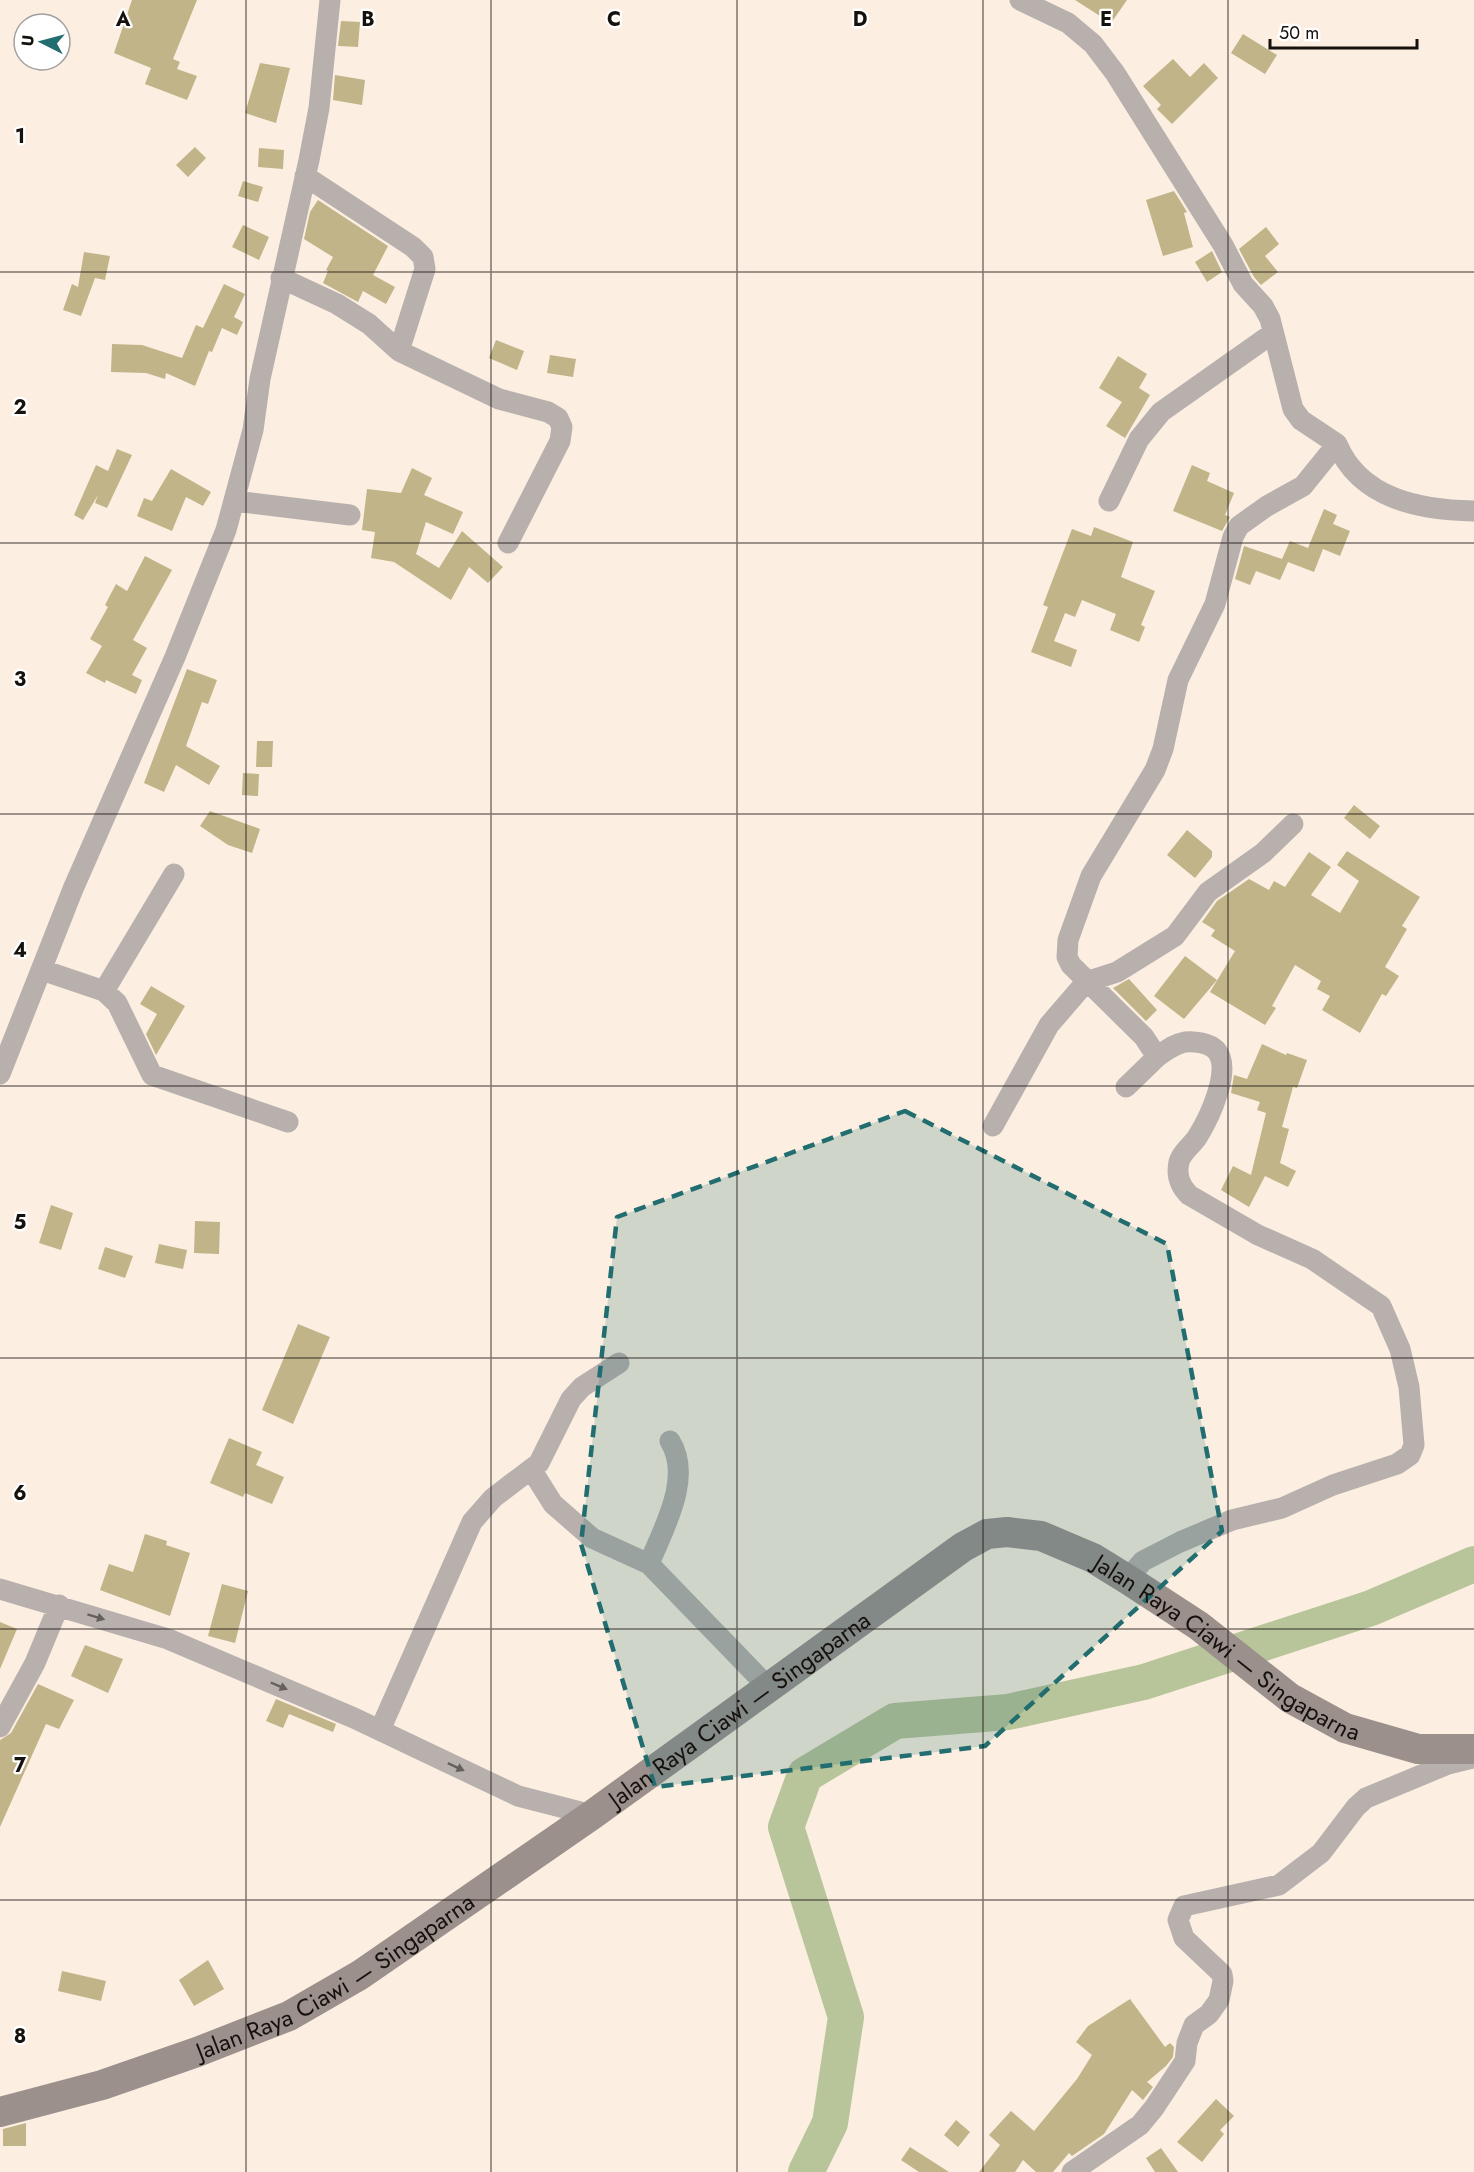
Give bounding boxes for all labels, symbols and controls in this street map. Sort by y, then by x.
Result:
text: A [115,5,131,34]
text: B [361,5,375,34]
text: C [607,5,621,34]
text: D [853,5,867,34]
text: E [1100,5,1112,34]
north arrow [12,12,72,72]
scale bar [1270,12,1417,50]
text: 50 m [1279,20,1319,46]
text: U [16,34,40,47]
text: 1 [15,122,25,151]
text: 2 [13,393,27,422]
text: 3 [14,665,26,694]
text: 4 [13,936,27,965]
text: 5 [14,1208,27,1237]
text: 6 [13,1479,27,1508]
street label: Jalan Raya Ciawi — Singaparna [1084,1543,1364,1749]
street label: Jalan Raya Ciawi — Singaparna [598,1602,877,1817]
one-way arrow [87,1613,105,1622]
one-way arrow [270,1681,288,1691]
text: 7 [14,1751,27,1780]
one-way arrow [448,1762,465,1771]
street label: Jalan Raya Ciawi — Singaparna [188,1884,481,2069]
text: 8 [14,2022,26,2051]

